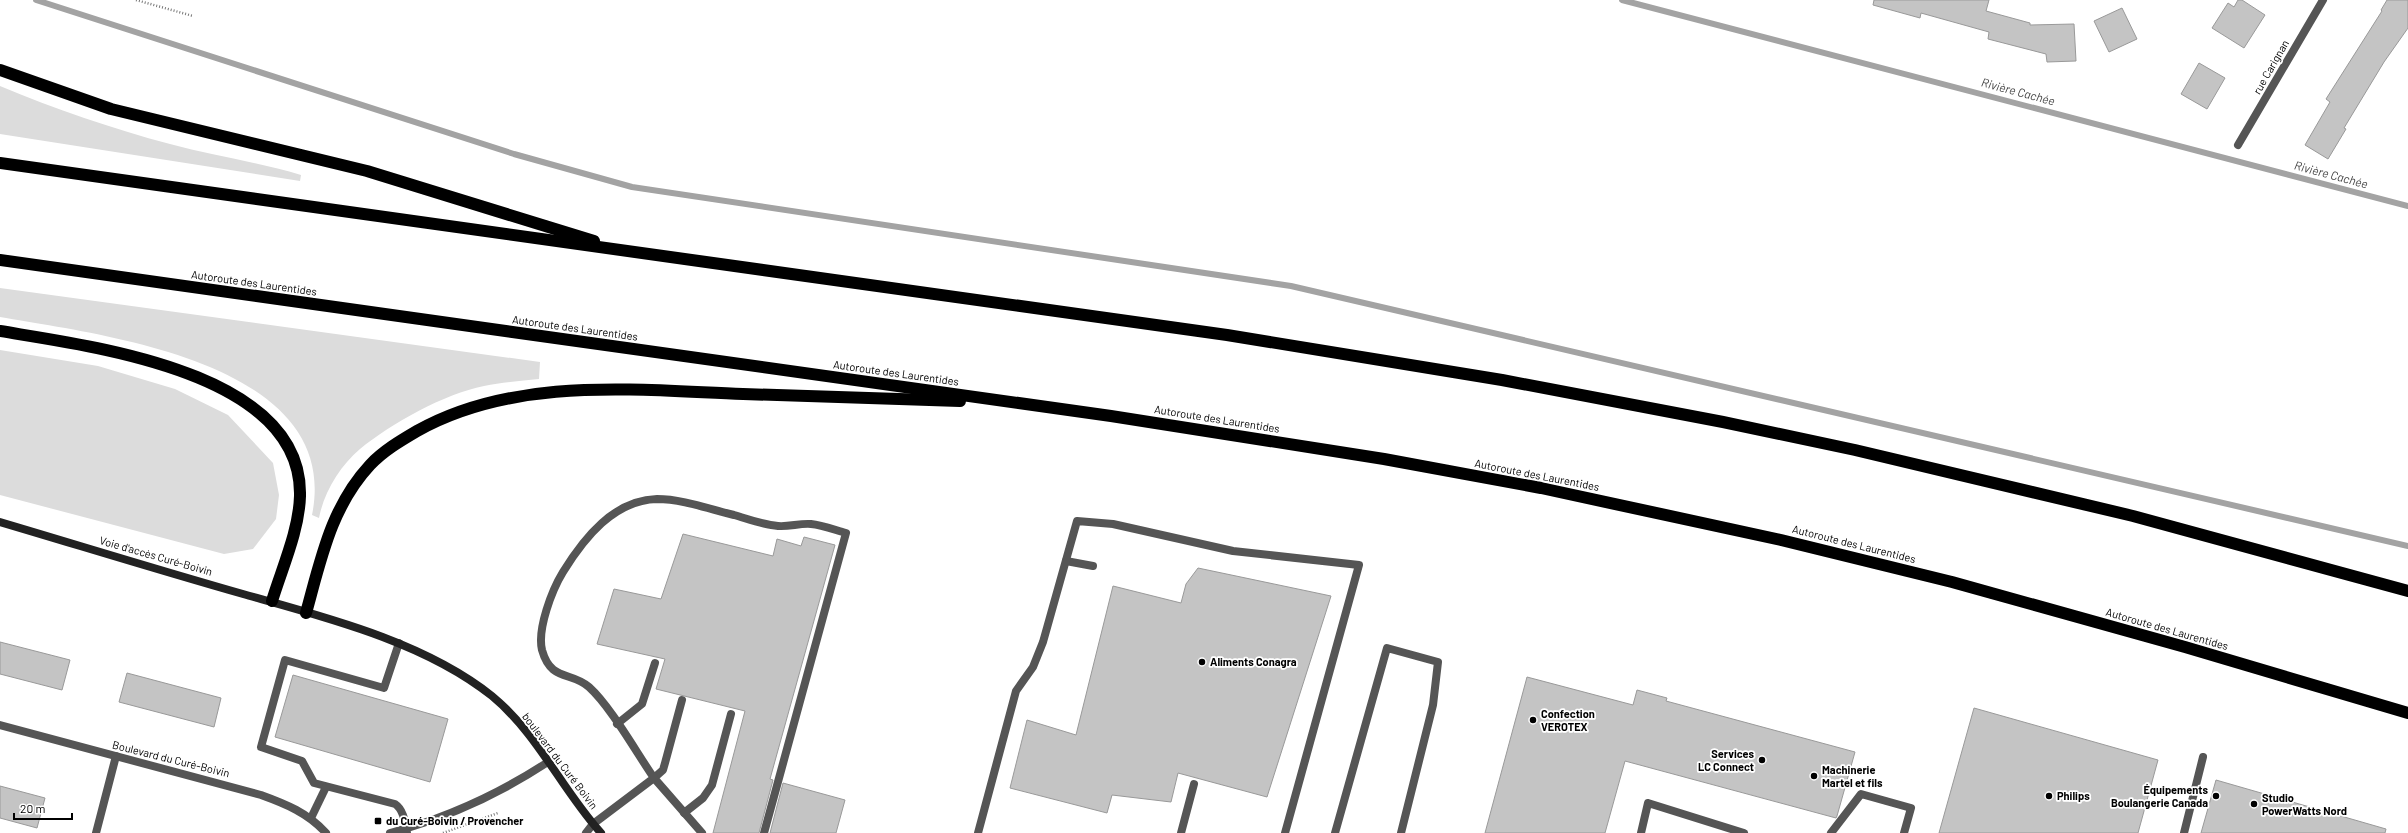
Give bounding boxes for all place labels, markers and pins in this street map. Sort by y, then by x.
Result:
place label: Aliments Conagra [1210,655,1297,668]
marker: Aliments Conagra [1197,657,1207,667]
place label: Confection VEROTEX [1541,707,1595,733]
marker: Confection VEROTEX [1528,715,1538,725]
place label: Services LC Connect [1698,747,1754,773]
marker: Services LC Connect [1757,755,1767,765]
place label: Machinerie Martel et fils [1822,763,1883,789]
marker: Machinerie Martel et fils [1809,771,1819,781]
place label: Équipements Boulangerie Canada [2111,783,2208,809]
place label: Philips [2057,789,2090,802]
marker: Philips [2044,791,2054,801]
marker: Équipements Boulangerie Canada [2211,791,2221,801]
place label: Studio PowerWatts Nord [2262,791,2347,817]
marker: Studio PowerWatts Nord [2249,799,2259,809]
place label: du Curé-Boivin / Provencher [386,814,524,827]
marker: du Curé-Boivin / Provencher [373,816,383,826]

